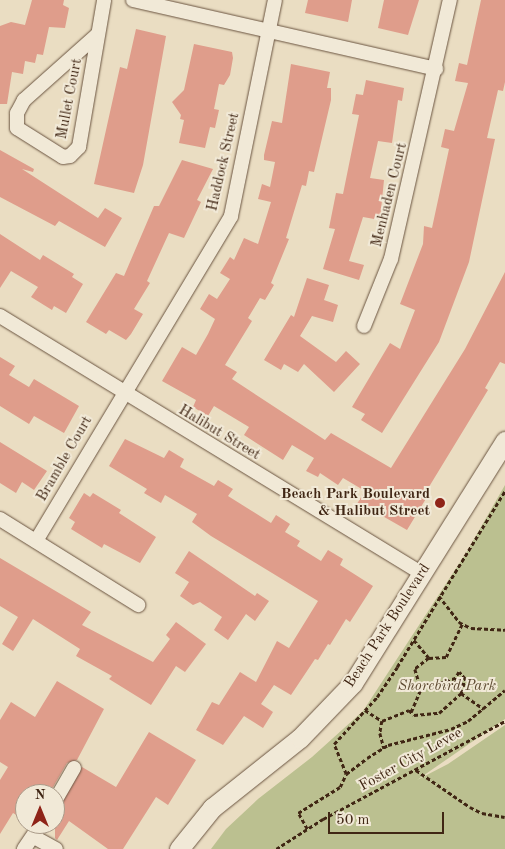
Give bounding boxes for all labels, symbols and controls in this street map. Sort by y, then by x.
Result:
street label: Mullet Court [53,57,87,141]
street label: Haddock Street [204,111,244,213]
street label: Menhaden Court [368,141,412,249]
street label: Halibut Street [175,402,263,464]
street label: Bramble Court [33,413,97,505]
place label: Beach Park Boulevard & Halibut Street [281,485,430,520]
marker: Beach Park Boulevard & Halibut Street [434,497,446,509]
street label: Beach Park Boulevard [341,561,435,691]
park label: Shorebird Park [398,678,496,696]
street label: Foster City Levee [356,724,466,796]
north arrow [15,784,65,834]
text: N [35,788,45,802]
scale bar [330,802,446,834]
text: 50 m [336,813,370,828]

